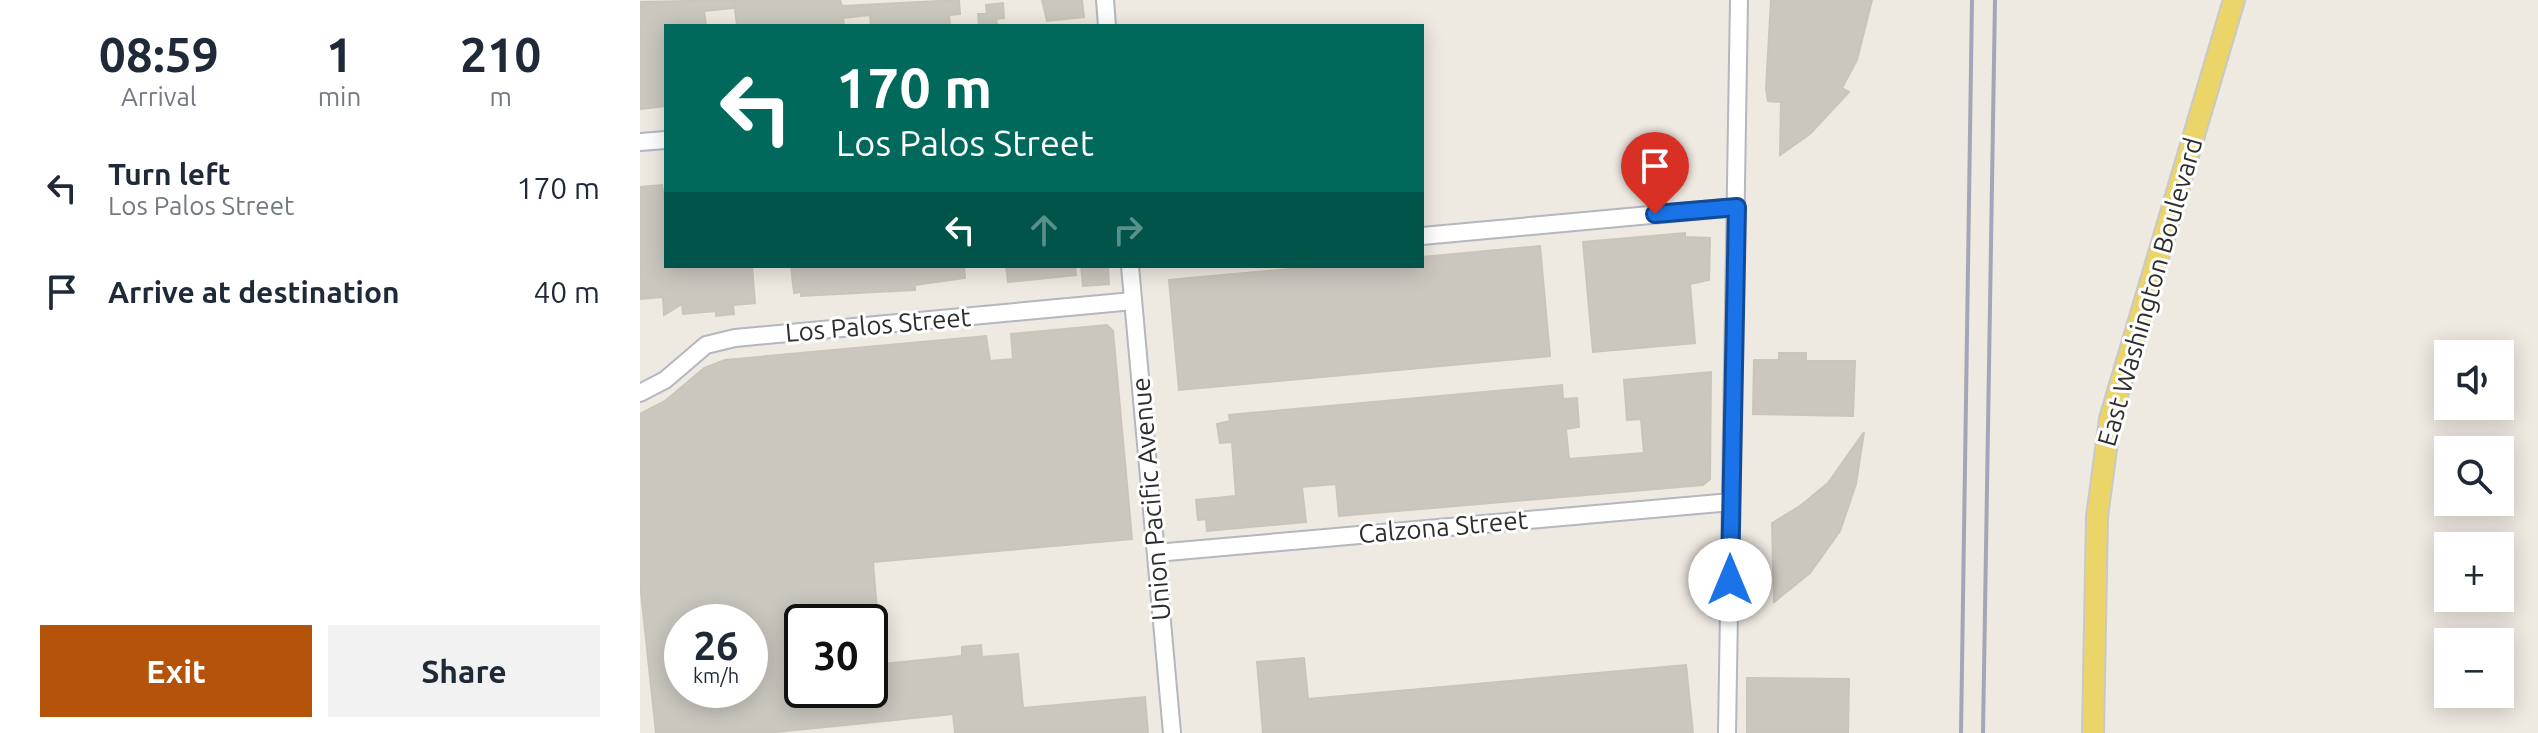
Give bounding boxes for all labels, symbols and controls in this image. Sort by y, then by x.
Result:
text: 08:59 [99,27,219,81]
text: 1 [326,27,353,81]
text: 210 [460,27,541,81]
icon: left [704,56,808,160]
text: 170 m [836,56,992,119]
text: Arrival [121,82,197,111]
text: min [318,82,361,111]
text: m [489,82,512,111]
text: Los Palos Street [836,122,1094,163]
pin [1621,132,1689,214]
street label: East Washington Boulevard [2092,134,2207,449]
icon: arrive [1633,144,1677,188]
text: Turn left [108,157,230,191]
icon: left [40,166,84,210]
text: 170 m [516,171,600,205]
text: Los Palos Street [108,191,294,220]
icon: left [938,208,982,252]
icon: ahead [1022,208,1066,252]
icon: right [1106,208,1150,252]
icon: arrive [40,270,84,314]
text: Arrive at destination [108,275,400,309]
text: 40 m [533,275,600,309]
street label: Los Palos Street [784,302,972,347]
map controls [2434,340,2514,708]
button: sound [2434,340,2514,420]
street label: Union Pacific Avenue [1125,376,1176,622]
button: search [2434,436,2514,516]
street label: Calzona Street [1357,505,1529,548]
button: + [2434,532,2514,612]
position arrow [1688,538,1772,622]
speed limit sign: 30 [784,604,888,708]
text: 26 [693,623,739,668]
button: Exit [40,625,312,717]
button: Share [328,625,600,717]
button: − [2434,628,2514,708]
text: km/h [693,664,739,687]

